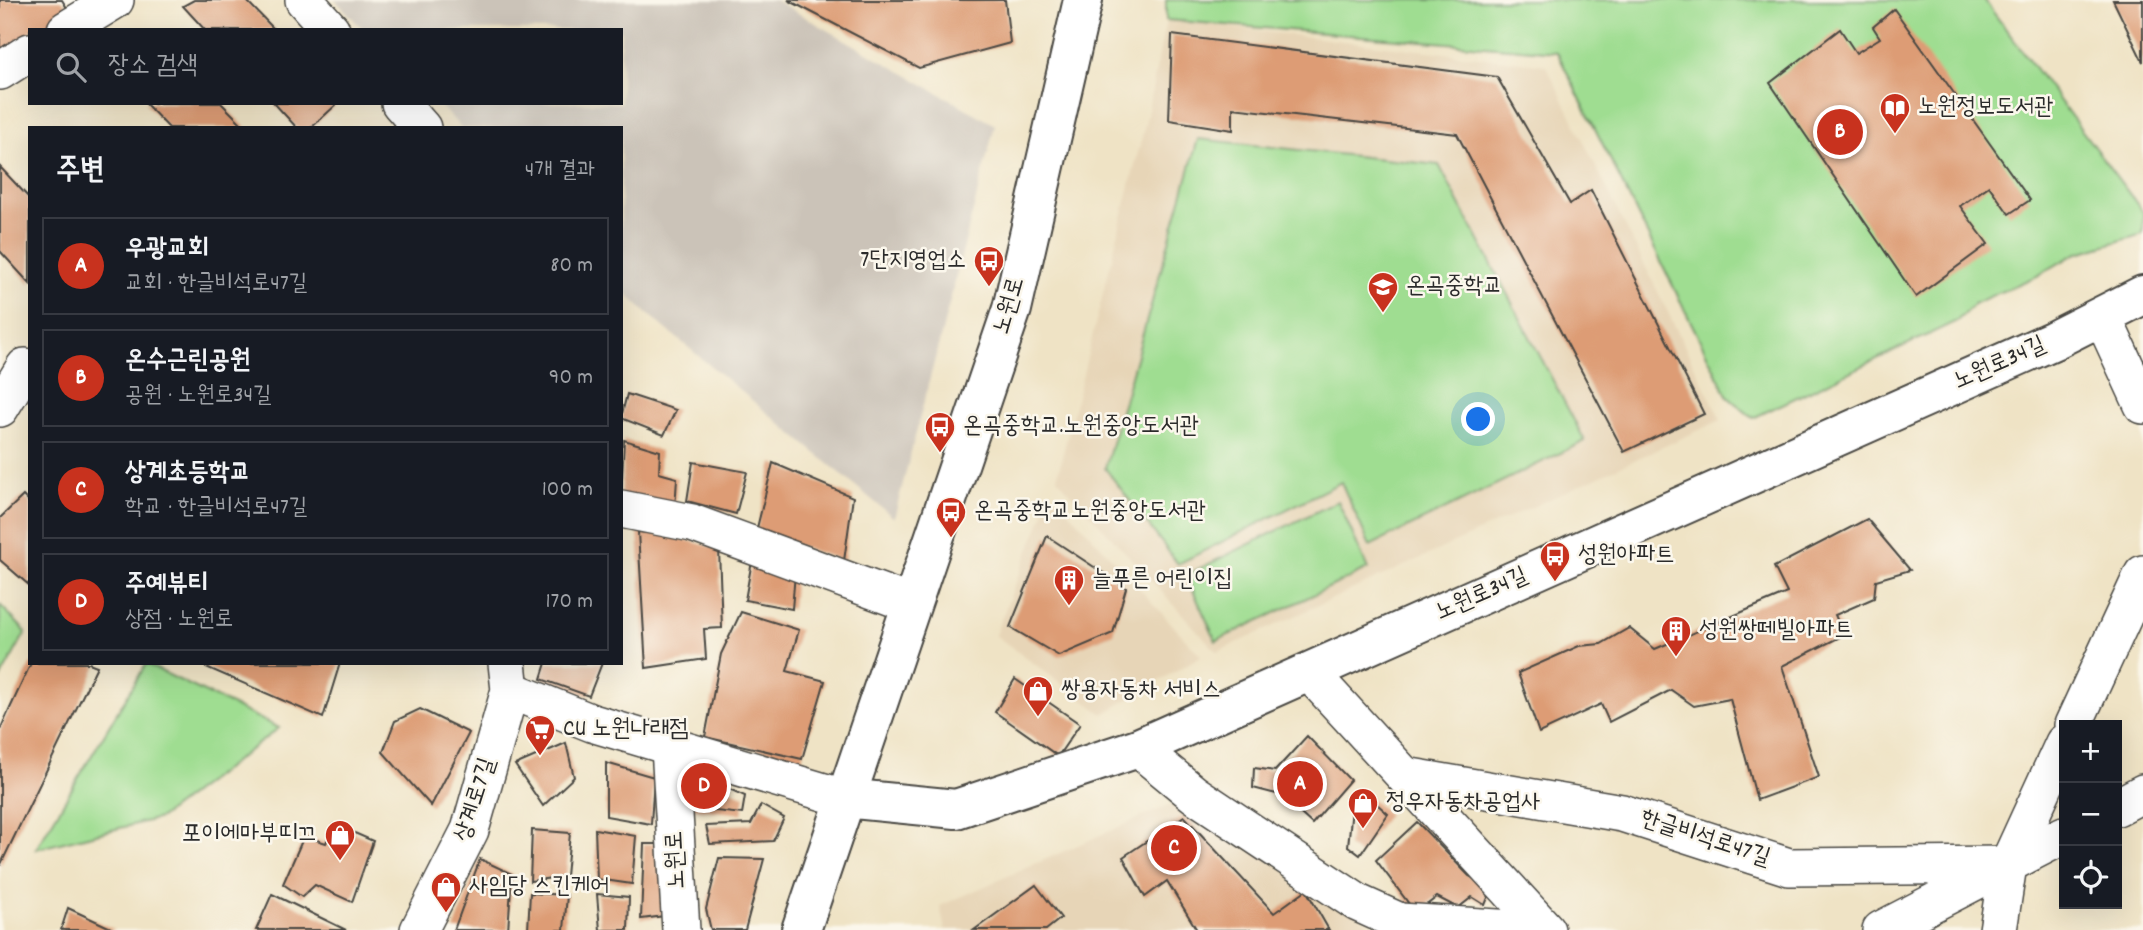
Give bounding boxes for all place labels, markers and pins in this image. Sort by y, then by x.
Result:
library icon: 노원정보도서관 [1878,91,1912,135]
place label: 노원정보도서관 [1918,91,2053,125]
pin: B [1817,106,1863,158]
place label: 7단지영업소 [860,244,966,278]
bus stop icon: 7단지영업소 [972,244,1006,288]
school or university icon: 온곡중학교 [1366,270,1400,314]
place label: 온곡중학교 [1406,270,1503,304]
bus stop icon: 온곡중학교.노원중앙도서관 [923,410,957,454]
place label: 온곡중학교.노원중앙도서관 [963,410,1199,444]
bus stop icon: 온곡중학교노원중앙도서관 [934,495,968,539]
place label: 온곡중학교노원중앙도서관 [974,495,1206,529]
bus stop icon: 성원아파트 [1538,539,1572,583]
place label: 성원아파트 [1578,539,1675,573]
building icon: 늘푸른 어린이집 [1052,563,1086,607]
place label: 늘푸른 어린이집 [1092,563,1233,597]
building icon: 성원쌍떼빌아파트 [1659,614,1693,658]
place label: 성원쌍떼빌아파트 [1699,614,1854,648]
shop icon: 쌍용자동차 서비스 [1021,674,1055,718]
place label: 쌍용자동차 서비스 [1061,674,1221,708]
supermarket icon: CU 노원나래점 [523,713,557,757]
place label: CU 노원나래점 [563,713,688,747]
pin: A [1277,758,1323,810]
pin: D [681,760,727,812]
shop icon: 정우자동차공업사 [1346,786,1380,830]
place label: 정우자동차공업사 [1386,786,1541,820]
place label: 포이에마부띠끄 [182,818,317,852]
shop icon: 포이에마부띠끄 [323,818,357,862]
pin: C [1151,822,1197,874]
shop icon: 사임당 스킨케어 [429,870,463,914]
place label: 사임당 스킨케어 [469,870,610,904]

